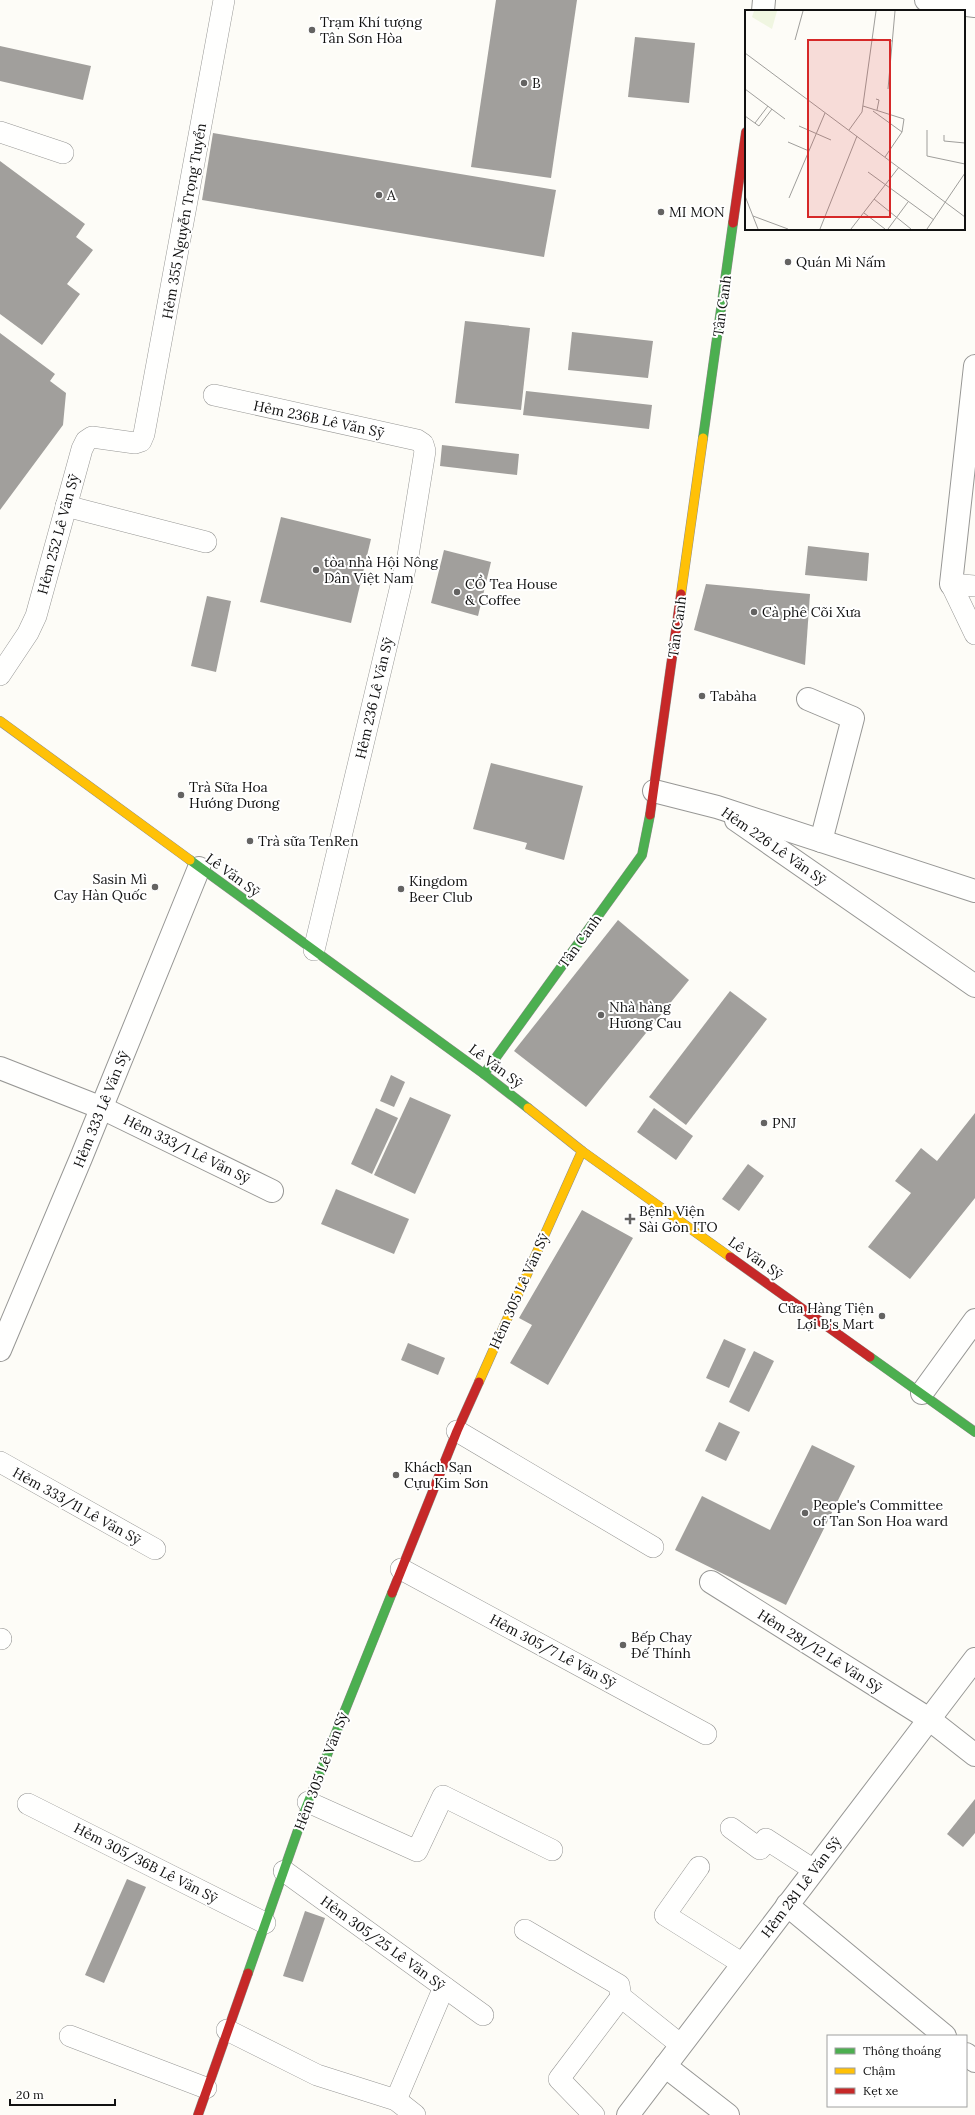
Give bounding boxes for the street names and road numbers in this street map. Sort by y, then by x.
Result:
street label: Hẻm 355 Nguyễn Trọng Tuyển [158,121,210,320]
street label: Tân Canh [709,274,735,338]
street label: Hẻm 236B Lê Văn Sỹ [252,396,387,442]
street label: Hẻm 252 Lê Văn Sỹ [33,471,83,596]
street label: Tân Canh [664,595,690,659]
street label: Hẻm 236 Lê Văn Sỹ [351,635,397,761]
street label: Hẻm 226 Lê Văn Sỹ [718,803,831,889]
street label: Lê Văn Sỹ [202,849,264,901]
street label: Tân Canh [555,911,605,971]
street label: Lê Văn Sỹ [465,1040,527,1092]
street label: Hẻm 333 Lê Văn Sỹ [69,1047,133,1170]
street label: Hẻm 333/1 Lê Văn Sỹ [121,1110,254,1188]
street label: Hẻm 305 Lê Văn Sỹ [485,1230,553,1352]
street label: Lê Văn Sỹ [725,1233,787,1284]
street label: Hẻm 333/11 Lê Văn Sỹ [10,1463,145,1549]
street label: Hẻm 281/12 Lê Văn Sỹ [754,1605,886,1697]
street label: Hẻm 305/7 Lê Văn Sỹ [487,1610,620,1692]
street label: Hẻm 305 Lê Văn Sỹ [290,1709,352,1833]
street label: Hẻm 305/36B Lê Văn Sỹ [71,1819,222,1907]
street label: Hẻm 281 Lê Văn Sỹ [757,1832,845,1941]
street label: Hẻm 305/25 Lê Văn Sỹ [317,1892,449,1995]

